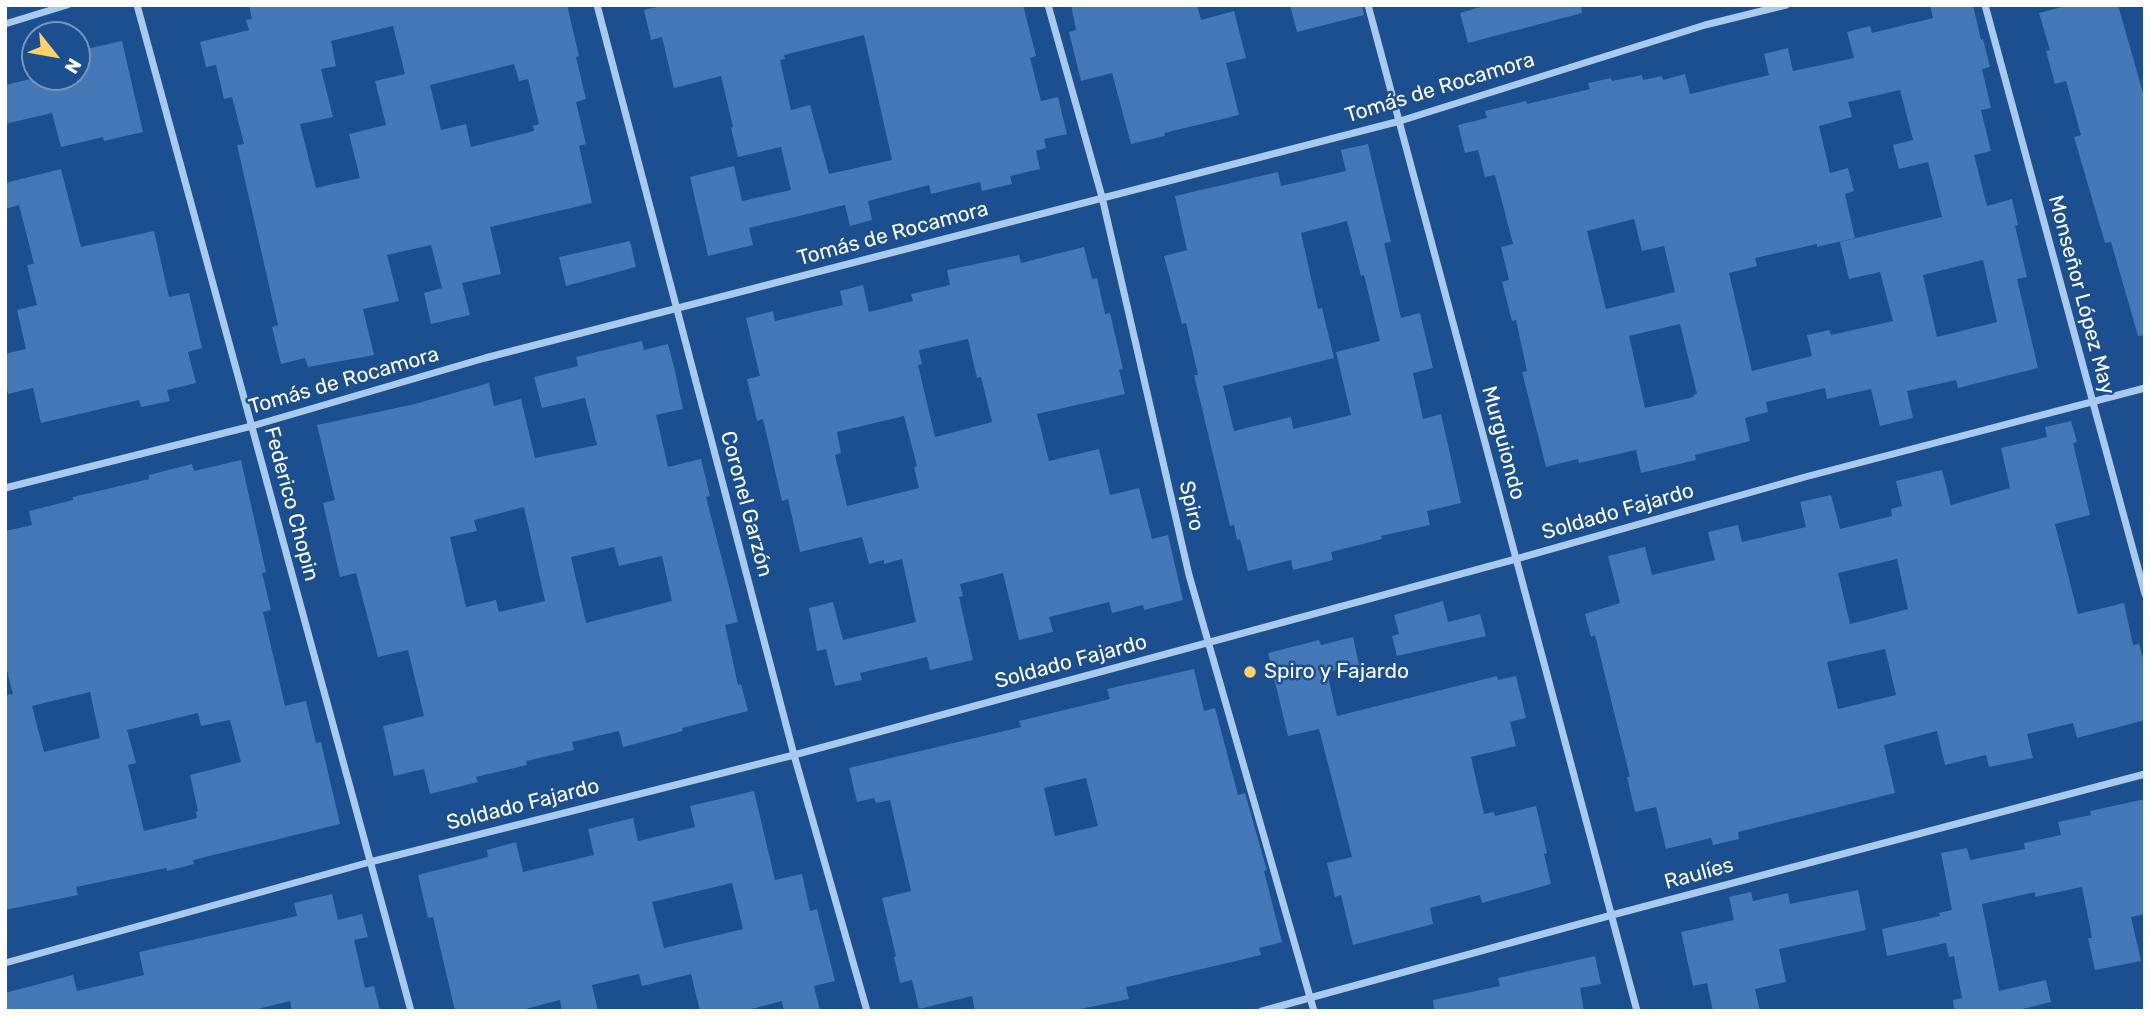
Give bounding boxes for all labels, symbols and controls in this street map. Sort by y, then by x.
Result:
north arrow [21,21,91,91]
street label: Tomás de Rocamora [1342,47,1538,129]
text: N [59,54,86,78]
street label: Monseñor López May [2042,193,2120,397]
street label: Tomás de Rocamora [795,196,991,272]
street label: Tomás de Rocamora [246,342,442,420]
street label: Murguiondo [1476,383,1530,503]
street label: Federico Chopin [258,424,324,584]
street label: Coronel Garzón [714,428,778,580]
street label: Soldado Fajardo [1539,478,1697,546]
street label: Spiro [1173,479,1209,533]
street label: Soldado Fajardo [992,630,1150,694]
place label: Spiro y Fajardo [1264,659,1409,685]
marker: Spiro y Fajardo [1242,664,1258,680]
street label: Soldado Fajardo [444,774,602,836]
street label: Raulíes [1662,853,1736,895]

